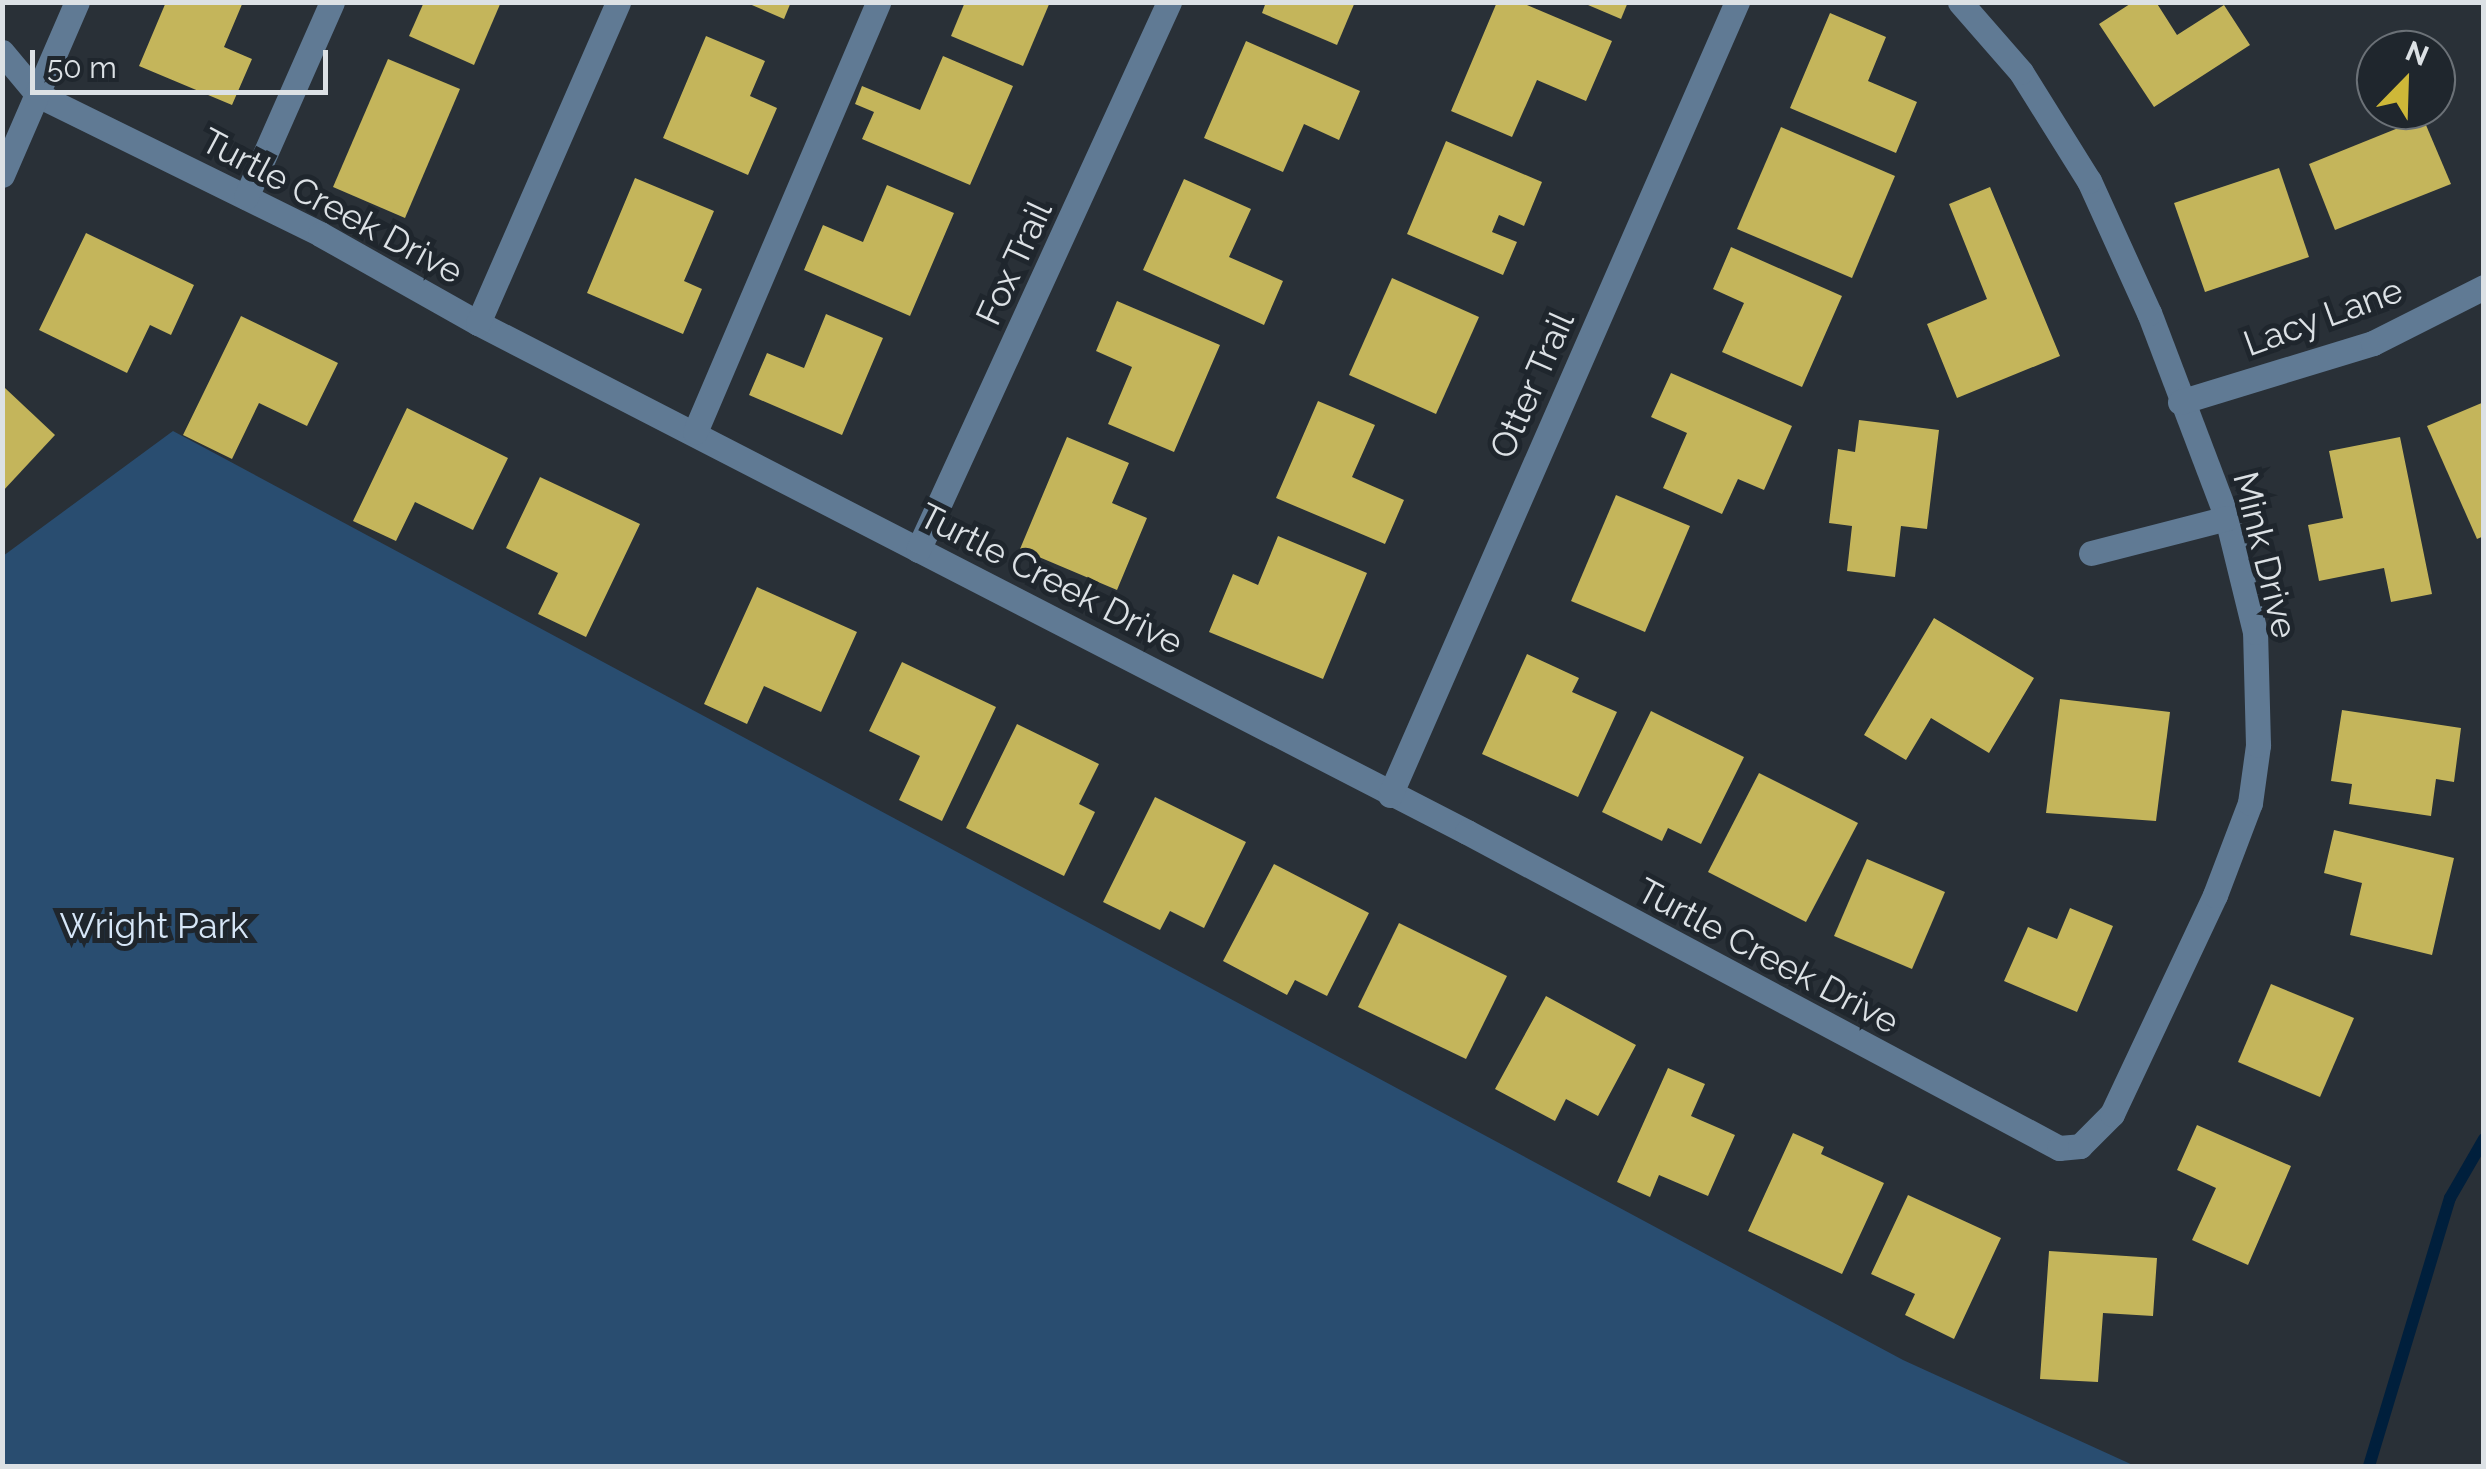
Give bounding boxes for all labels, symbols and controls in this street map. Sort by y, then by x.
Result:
scale bar [35,30,332,92]
north arrow [2356,30,2456,130]
text: N [2401,34,2433,73]
text: 50 m [47,50,117,85]
street label: Turtle Creek Drive [194,119,470,293]
street label: Fox Trail [967,194,1061,332]
street label: Lacy Lane [2237,269,2409,365]
street label: Otter Trail [1481,304,1583,466]
street label: Mink Drive [2224,468,2306,642]
street label: Turtle Creek Drive [912,494,1190,664]
street label: Turtle Creek Drive [1630,869,1906,1043]
park label: Wright Park [59,905,249,947]

